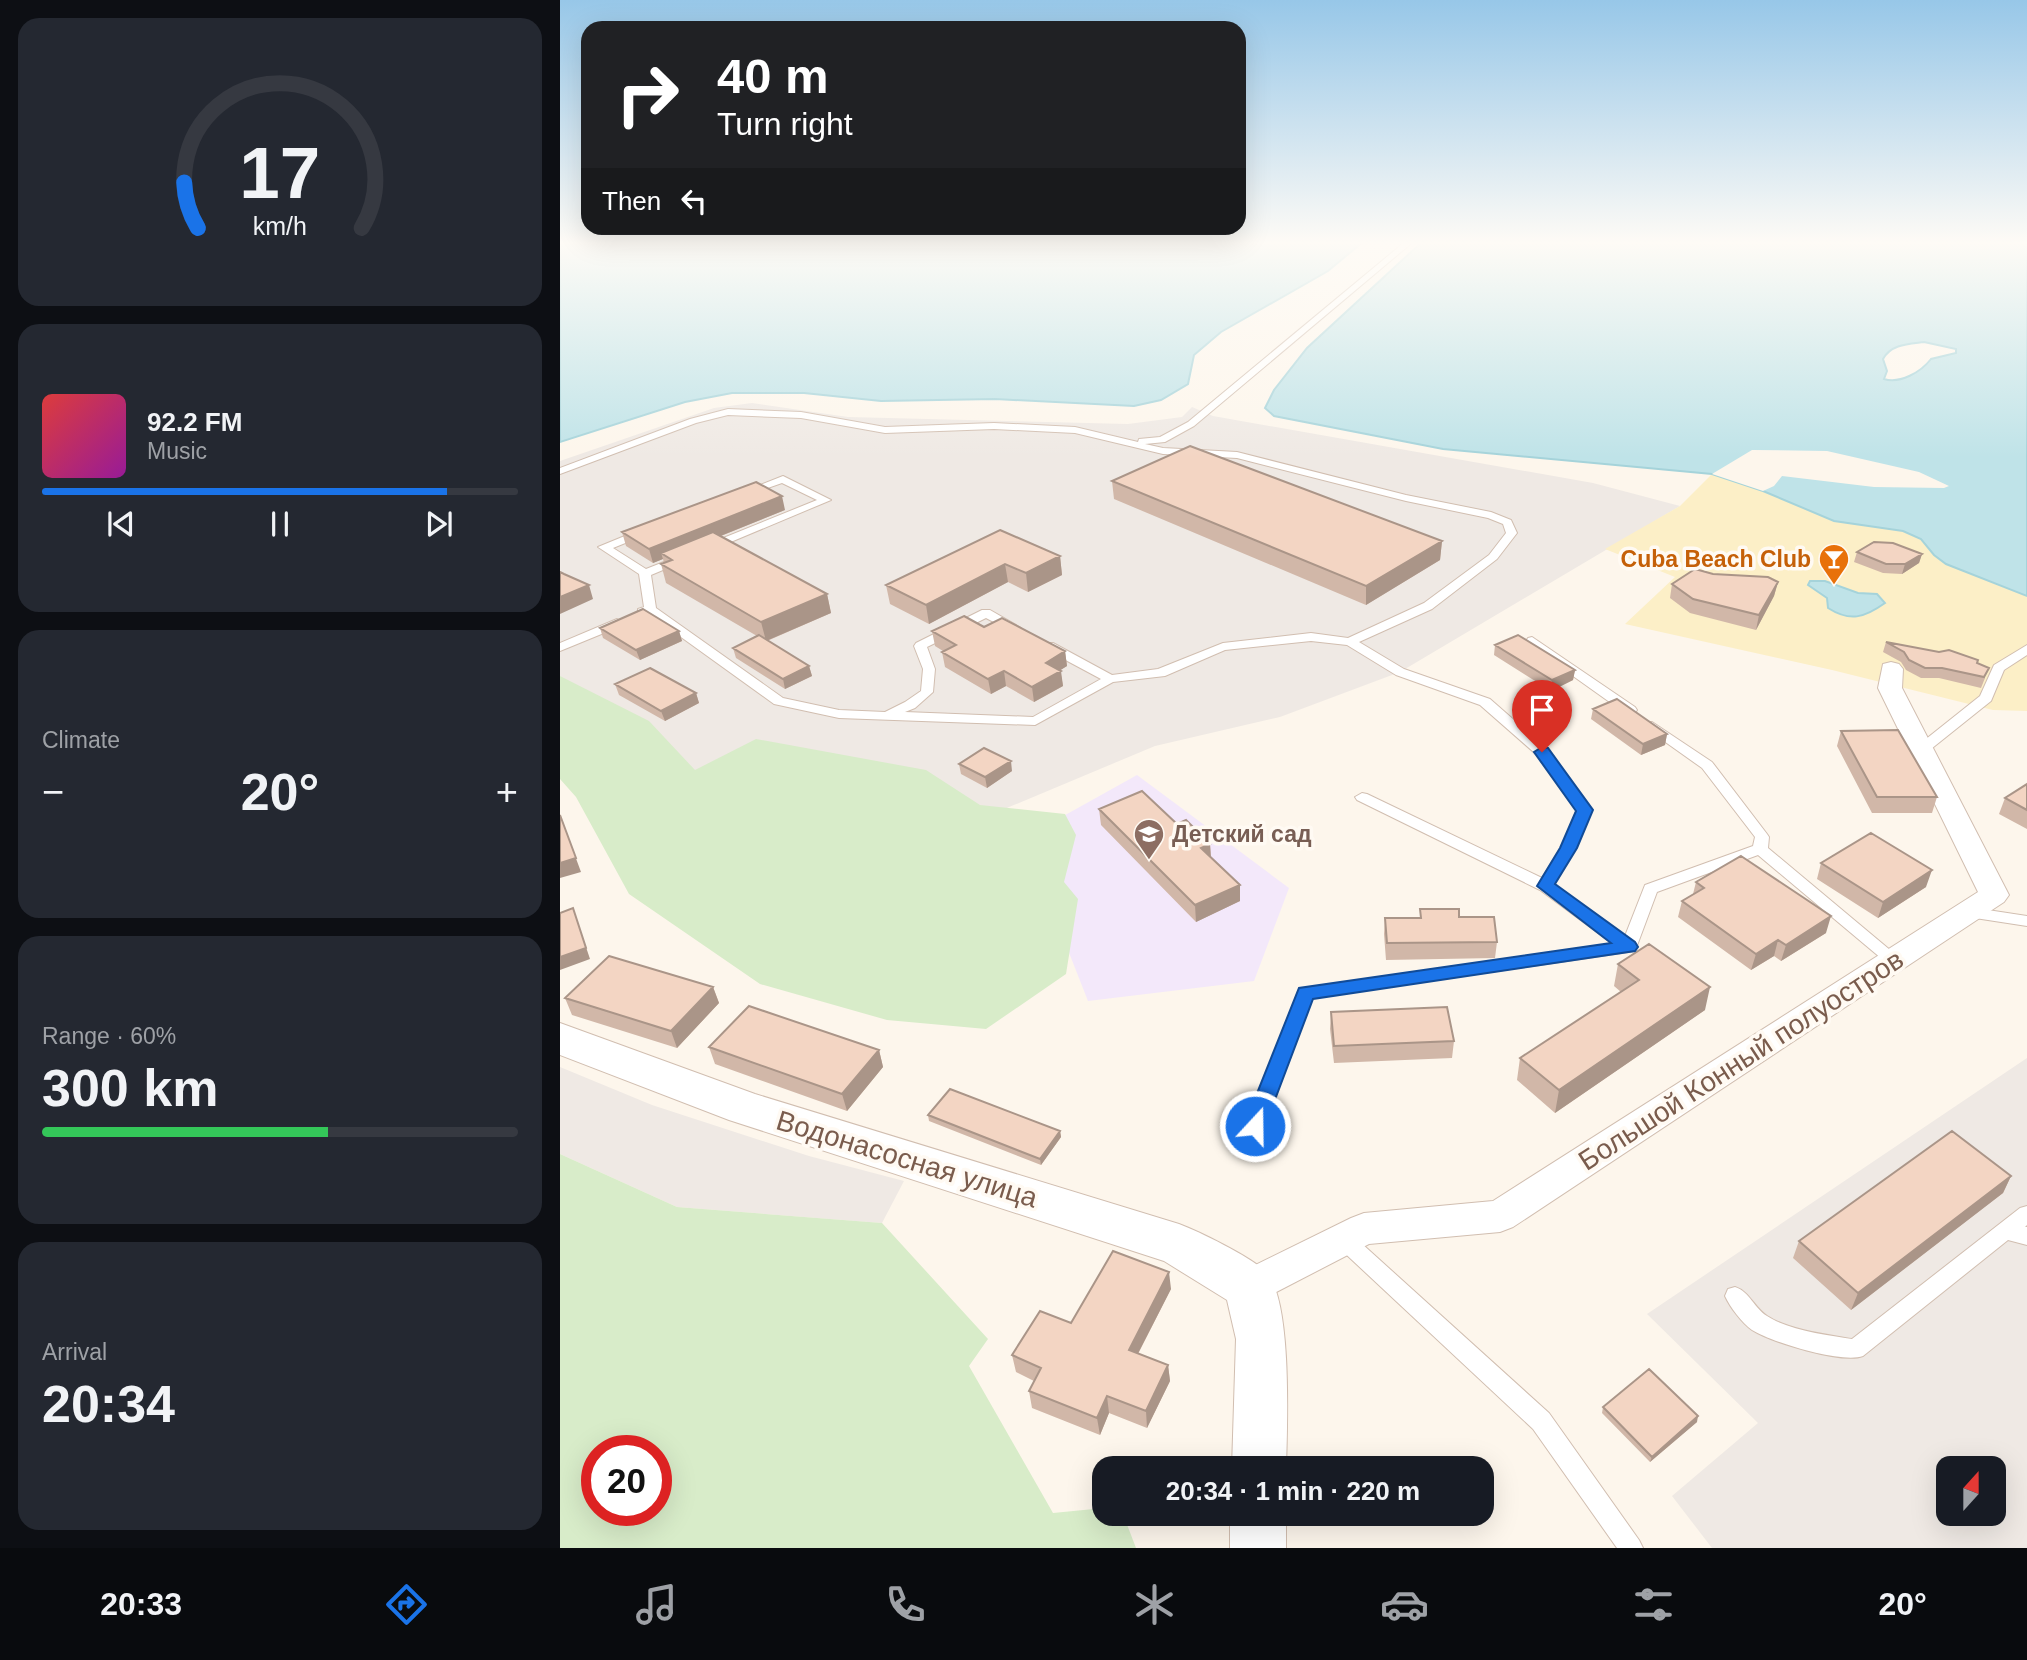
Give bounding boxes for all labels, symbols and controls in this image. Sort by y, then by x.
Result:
icon: right [602,49,693,140]
text: 40 m [717,49,829,103]
text: Turn right [717,106,853,142]
text: 17 [240,132,320,213]
icon: left [675,182,713,220]
text: Then [602,186,661,216]
text: km/h [253,212,307,240]
text: 92.2 FM [147,407,242,437]
text: Music [147,438,207,464]
icon: previous [102,505,140,543]
icon: pause [261,505,299,543]
icon: next [420,505,458,543]
bar icon: Cuba Beach Club [1817,542,1851,586]
place label: Cuba Beach Club [1621,546,1811,572]
pin [1512,680,1572,752]
icon: arrive [1523,691,1561,729]
text: Climate [42,727,120,753]
text: 20° [241,763,319,821]
text: − [42,771,64,813]
text: + [496,771,518,813]
school or university icon: Детский сад [1132,817,1166,861]
place label: Детский сад [1172,821,1312,847]
street label: Большой Конный полуостров [1573,943,1909,1177]
text: Range · 60% [42,1023,176,1049]
text: 300 km [42,1059,218,1117]
position arrow [1218,1089,1292,1163]
street label: Водонасосная улица [773,1104,1042,1214]
text: Arrival [42,1339,107,1365]
text: 20:34 [42,1375,175,1433]
speed limit sign: 20 [581,1435,672,1526]
north arrow [1936,1456,2006,1526]
map controls [1936,1456,2006,1526]
text: 20:34 · 1 min · 220 m [1166,1476,1420,1506]
icon: directions [382,1580,431,1629]
icon: music [632,1580,681,1629]
icon: phone [881,1580,930,1629]
icon: climate [1130,1580,1179,1629]
icon: car [1380,1580,1429,1629]
icon: filters [1629,1580,1678,1629]
text: 20:33 [100,1586,182,1622]
text: 20° [1878,1586,1927,1622]

